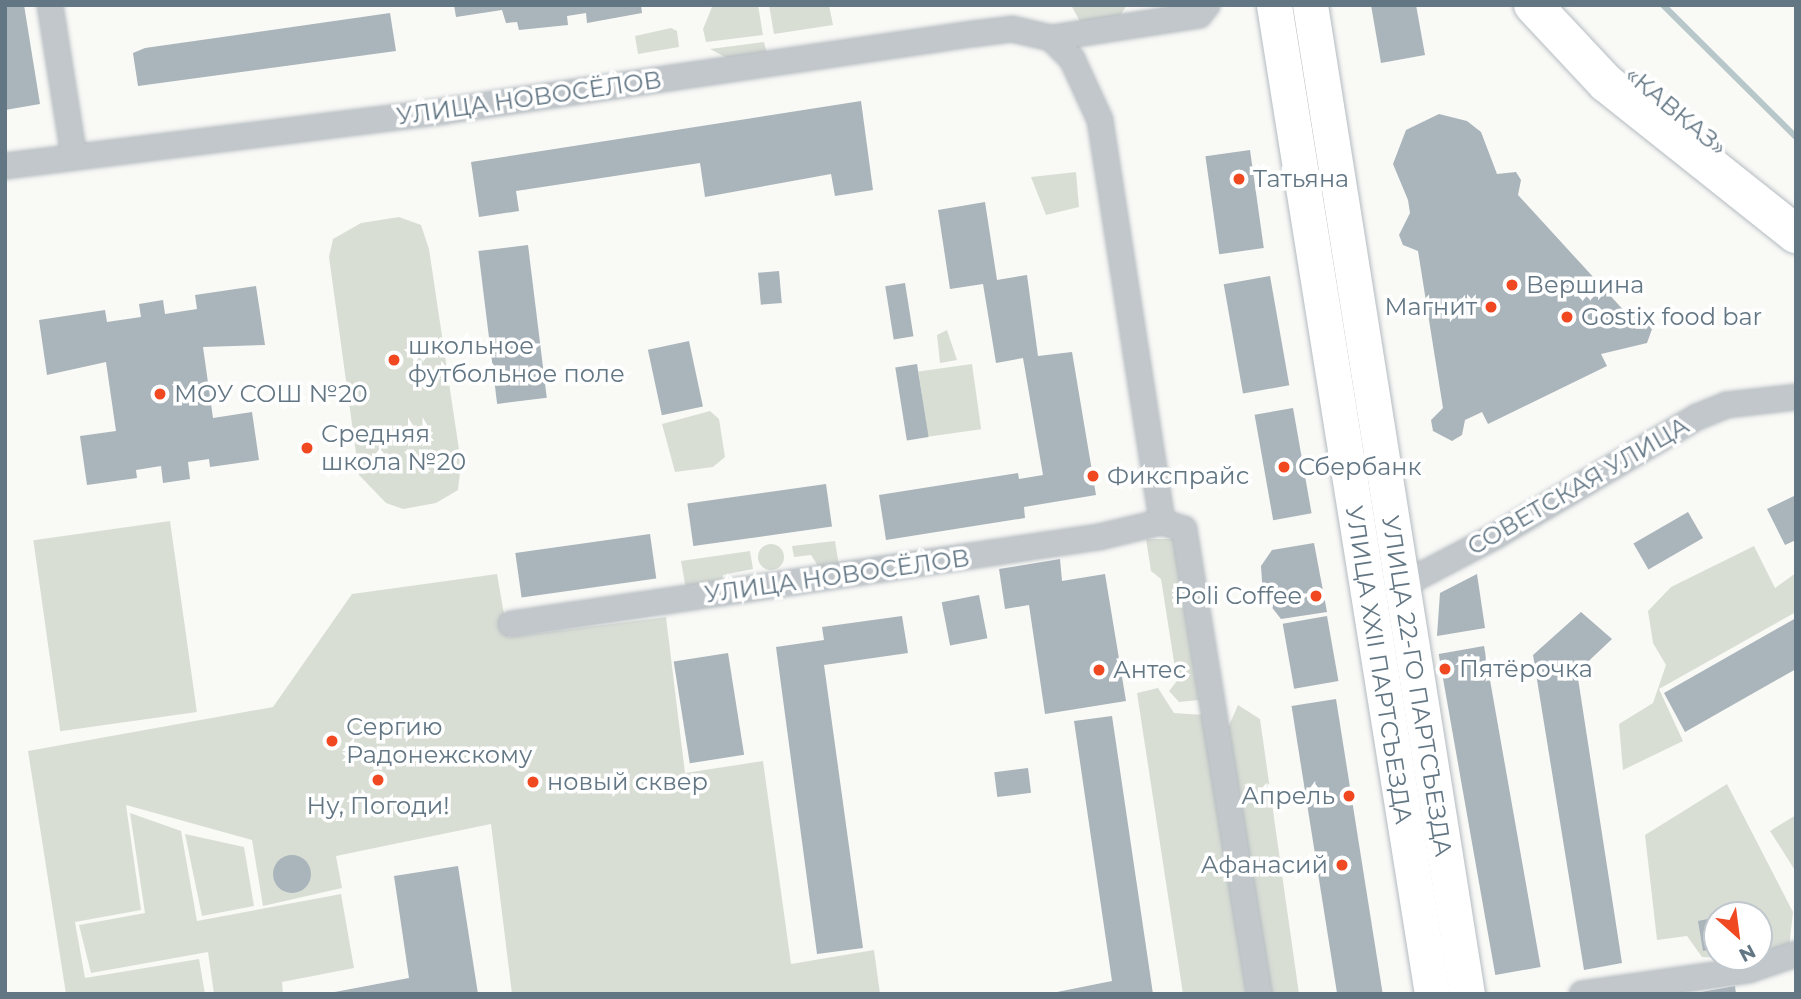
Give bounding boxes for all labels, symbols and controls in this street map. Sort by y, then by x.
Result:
street label: «КАВКАЗ» [1619,60,1733,162]
street label: УЛИЦА НОВОСЁЛОВ [395,65,663,131]
place label: Татьяна [1253,165,1349,193]
marker: Татьяна [1231,171,1247,187]
place label: Вершина [1526,271,1644,299]
marker: Вершина [1504,277,1520,293]
place label: Магнит [1384,293,1477,321]
marker: Магнит [1483,299,1499,315]
place label: Gostix food bar [1581,303,1762,331]
marker: Gostix food bar [1559,309,1575,325]
place label: школьное футбольное поле [408,332,625,388]
marker: школьное футбольное поле [386,352,402,368]
place label: МОУ СОШ №20 [174,380,368,408]
marker: МОУ СОШ №20 [152,386,168,402]
street label: СОВЕТСКАЯ УЛИЦА [1462,411,1694,561]
place label: Средняя школа №20 [321,420,466,476]
marker: Средняя школа №20 [299,440,315,456]
place label: Сбербанк [1298,453,1421,481]
marker: Сбербанк [1276,459,1292,475]
place label: Фикспрайс [1107,462,1249,490]
marker: Фикспрайс [1085,468,1101,484]
street label: УЛИЦА XXII ПАРТСЪЕЗДА [1340,504,1418,826]
street label: УЛИЦА 22-ГО ПАРТСЪЕЗДА [1376,513,1458,859]
street label: УЛИЦА НОВОСЁЛОВ [703,543,971,609]
place label: Poli Coffee [1174,582,1302,610]
marker: Poli Coffee [1308,588,1324,604]
place label: Пятёрочка [1459,655,1593,683]
place label: Антес [1113,656,1186,684]
marker: Пятёрочка [1437,661,1453,677]
marker: Антес [1091,662,1107,678]
place label: Сергию Радонежскому [346,713,532,769]
marker: Сергию Радонежскому [324,733,340,749]
place label: новый сквер [547,768,708,796]
marker: Ну, Погоди! [370,772,386,788]
marker: новый сквер [525,774,541,790]
place label: Апрель [1241,782,1335,810]
marker: Апрель [1341,788,1357,804]
place label: Ну, Погоди! [306,792,450,820]
place label: Афанасий [1201,851,1328,879]
marker: Афанасий [1334,857,1350,873]
north arrow [1703,901,1773,971]
text: N [1735,939,1759,967]

